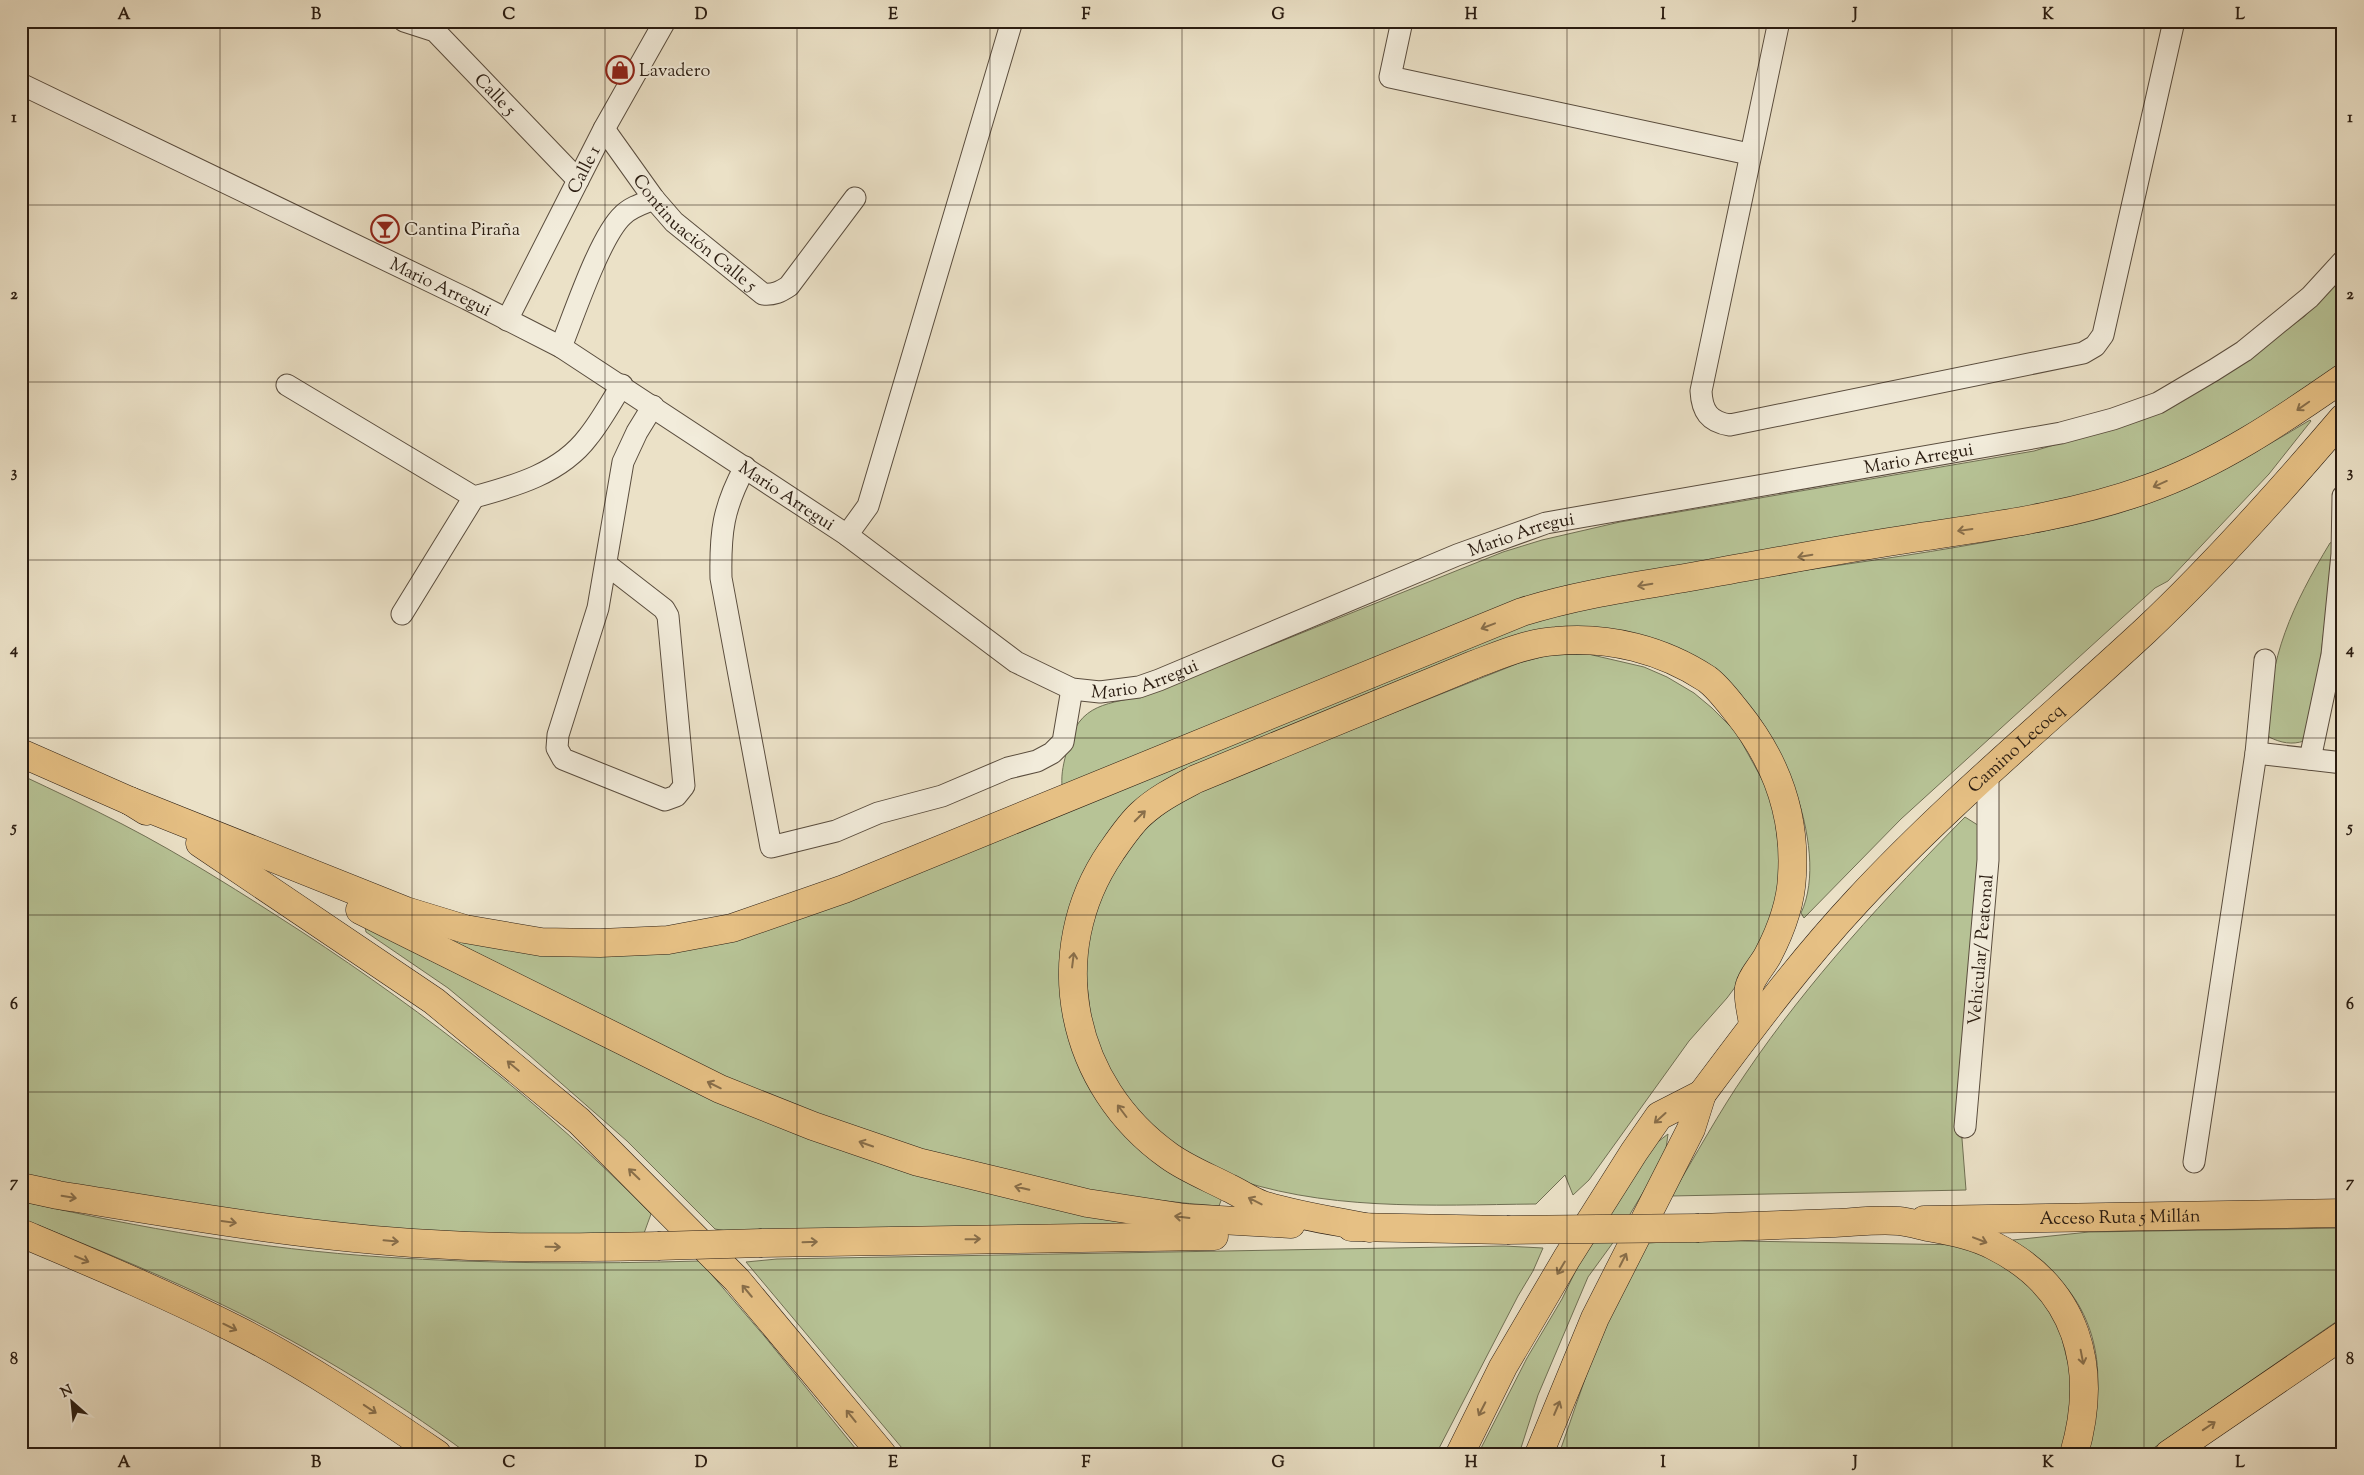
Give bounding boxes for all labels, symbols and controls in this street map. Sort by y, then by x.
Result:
text: A [118,4,131,27]
text: B [311,4,321,27]
text: C [503,4,516,27]
text: D [695,4,708,27]
text: E [888,4,898,27]
text: F [1082,4,1091,27]
text: G [1271,4,1285,27]
text: H [1465,4,1478,27]
text: I [1660,4,1666,27]
text: J [1851,4,1858,27]
text: K [2042,4,2054,27]
text: L [2235,4,2245,27]
shop icon: Lavadero [605,55,635,85]
place label: Lavadero [639,59,710,85]
street label: Calle 5 [467,68,521,123]
text: 1 [11,107,17,130]
text: 1 [2347,107,2353,130]
street label: Calle 1 [562,142,608,199]
street label: Continuación Calle 5 [625,169,762,299]
bar icon: Cantina Piraña [370,214,400,244]
place label: Cantina Piraña [404,218,520,244]
street label: Mario Arregui [384,252,495,324]
text: 2 [10,284,18,307]
text: 2 [2346,284,2354,307]
one-way arrow [2296,401,2310,411]
street label: Mario Arregui [1862,438,1975,482]
street label: Mario Arregui [732,456,839,538]
text: 3 [11,462,18,485]
text: 3 [2347,462,2354,485]
one-way arrow [2153,479,2168,489]
street label: Mario Arregui [1465,507,1577,565]
one-way arrow [1957,526,1973,536]
one-way arrow [1797,552,1813,562]
one-way arrow [1637,580,1653,590]
one-way arrow [1481,621,1496,631]
text: 4 [9,639,18,662]
text: 4 [2345,639,2354,662]
street label: Mario Arregui [1090,654,1203,708]
street label: Camino Lecocq [1963,699,2071,800]
one-way arrow [1134,810,1146,822]
text: 5 [9,817,17,840]
text: 5 [2345,817,2353,840]
street label: Vehicular/ Peatonal [1963,873,2002,1026]
one-way arrow [1068,952,1078,968]
text: 6 [10,994,18,1017]
text: 6 [2346,994,2354,1017]
one-way arrow [507,1060,520,1071]
one-way arrow [707,1080,722,1090]
one-way arrow [1116,1105,1127,1118]
one-way arrow [1654,1112,1667,1124]
one-way arrow [858,1139,874,1148]
one-way arrow [628,1168,640,1181]
text: 7 [10,1172,19,1195]
text: 7 [2346,1172,2355,1195]
one-way arrow [1015,1183,1031,1192]
one-way arrow [61,1192,77,1202]
one-way arrow [1248,1196,1263,1205]
street label: Acceso Ruta 5 Millán [2039,1204,2201,1233]
one-way arrow [1174,1212,1190,1222]
one-way arrow [221,1217,237,1227]
one-way arrow [965,1234,981,1243]
one-way arrow [383,1236,399,1245]
one-way arrow [1972,1236,1987,1245]
one-way arrow [802,1237,818,1246]
one-way arrow [544,1242,561,1252]
one-way arrow [1619,1253,1628,1268]
one-way arrow [74,1254,89,1264]
one-way arrow [1556,1260,1566,1274]
one-way arrow [741,1285,753,1298]
one-way arrow [222,1322,237,1332]
text: 8 [10,1349,18,1372]
one-way arrow [2078,1349,2087,1365]
text: 8 [2346,1349,2354,1372]
north arrow [48,1378,98,1428]
text: N [57,1381,77,1404]
one-way arrow [1477,1401,1486,1416]
one-way arrow [1552,1401,1562,1416]
one-way arrow [363,1403,377,1414]
one-way arrow [846,1410,857,1423]
one-way arrow [2202,1421,2216,1431]
text: A [118,1452,131,1475]
text: B [311,1452,321,1475]
text: C [503,1452,516,1475]
text: D [695,1452,708,1475]
text: E [888,1452,898,1475]
text: F [1082,1452,1091,1475]
text: G [1271,1452,1285,1475]
text: H [1465,1452,1478,1475]
text: I [1660,1452,1666,1475]
text: J [1851,1452,1858,1475]
text: K [2042,1452,2054,1475]
text: L [2235,1452,2245,1475]

